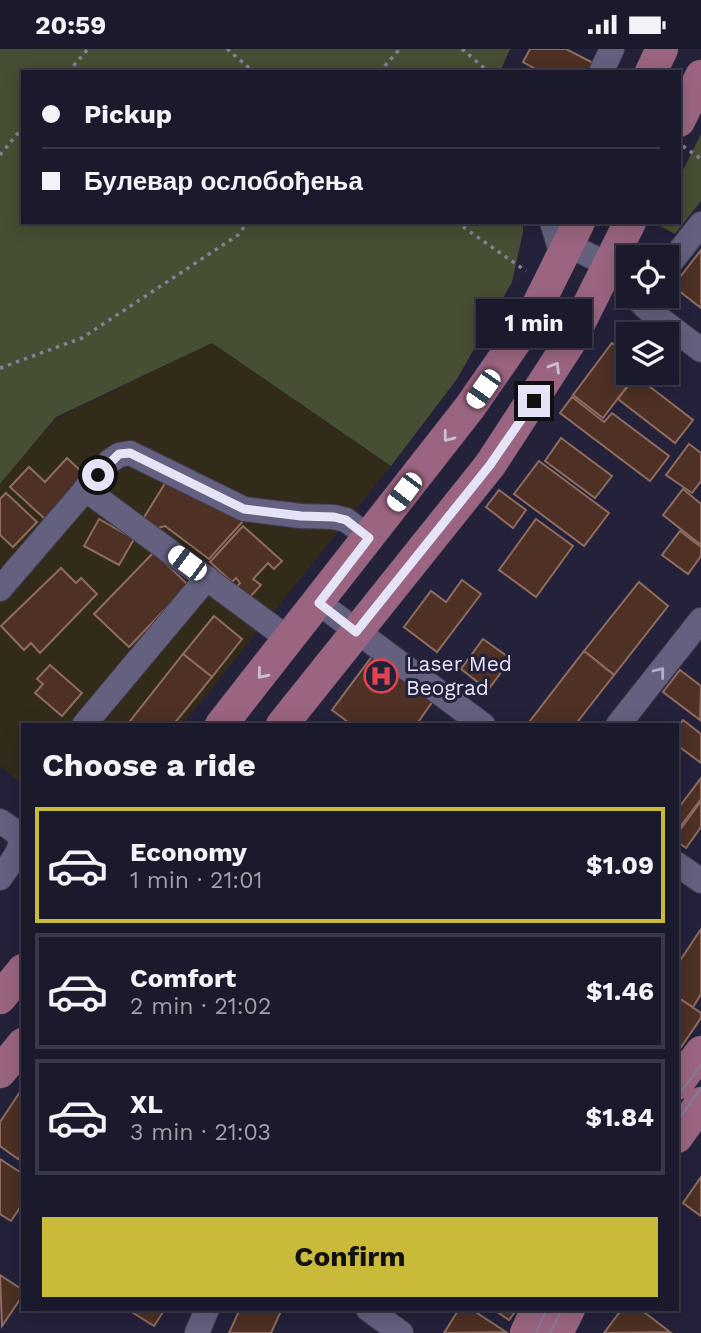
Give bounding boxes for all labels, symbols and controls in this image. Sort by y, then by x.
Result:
text: 20:59 [35,10,106,40]
text: Pickup [84,99,172,129]
text: Булевар ослобођења [84,166,363,196]
map controls [616,245,679,385]
button: locate [616,245,679,308]
callout: 1 min [476,299,592,349]
text: 1 min [504,310,564,337]
button: layers [616,322,679,385]
one-way arrow [547,362,560,375]
car [463,366,504,412]
route end [518,385,550,417]
one-way arrow [443,429,456,441]
route start [82,459,114,491]
car [383,469,426,515]
car [164,542,211,584]
place label: Laser Med Beograd [406,651,512,700]
hospital icon: Laser Med Beograd [362,657,400,695]
one-way arrow [258,665,270,678]
one-way arrow [651,668,664,680]
text: Choose a ride [42,746,256,784]
icon: car [46,834,109,897]
text: Economy [130,837,247,867]
text: $1.09 [586,850,654,880]
text: 1 min · 21:01 [130,867,262,894]
icon: car [46,960,109,1023]
text: Comfort [130,963,236,993]
text: $1.46 [586,976,654,1006]
text: 2 min · 21:02 [130,993,271,1020]
icon: car [46,1086,109,1149]
text: XL [130,1089,163,1119]
text: $1.84 [585,1102,654,1132]
text: 3 min · 21:03 [130,1119,271,1146]
button: Confirm [42,1217,658,1297]

